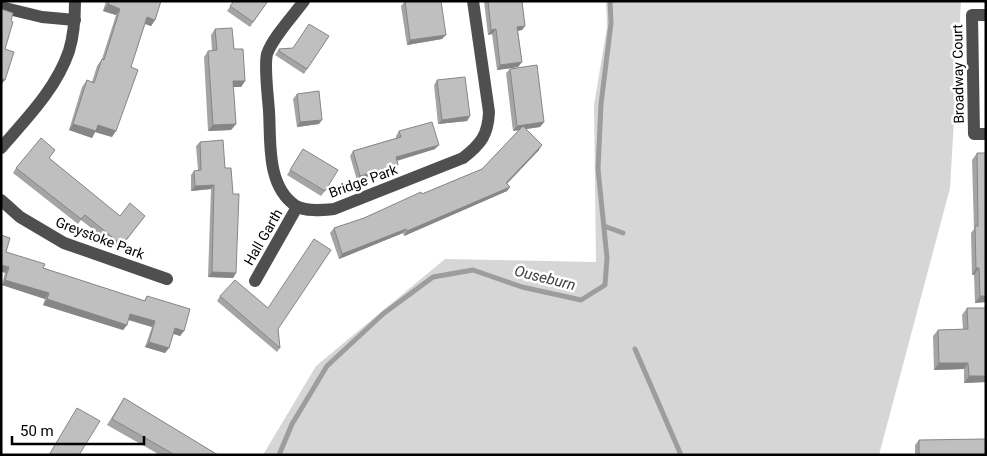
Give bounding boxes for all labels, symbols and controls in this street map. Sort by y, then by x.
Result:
street label: Broadway Court [949,24,967,124]
street label: Bridge Park [327,161,400,201]
street label: Hall Garth [240,206,286,268]
street label: Greystoke Park [53,214,148,263]
water label: Ouseburn [513,262,577,294]
scale bar [12,414,145,446]
text: 50 m [20,422,54,440]

